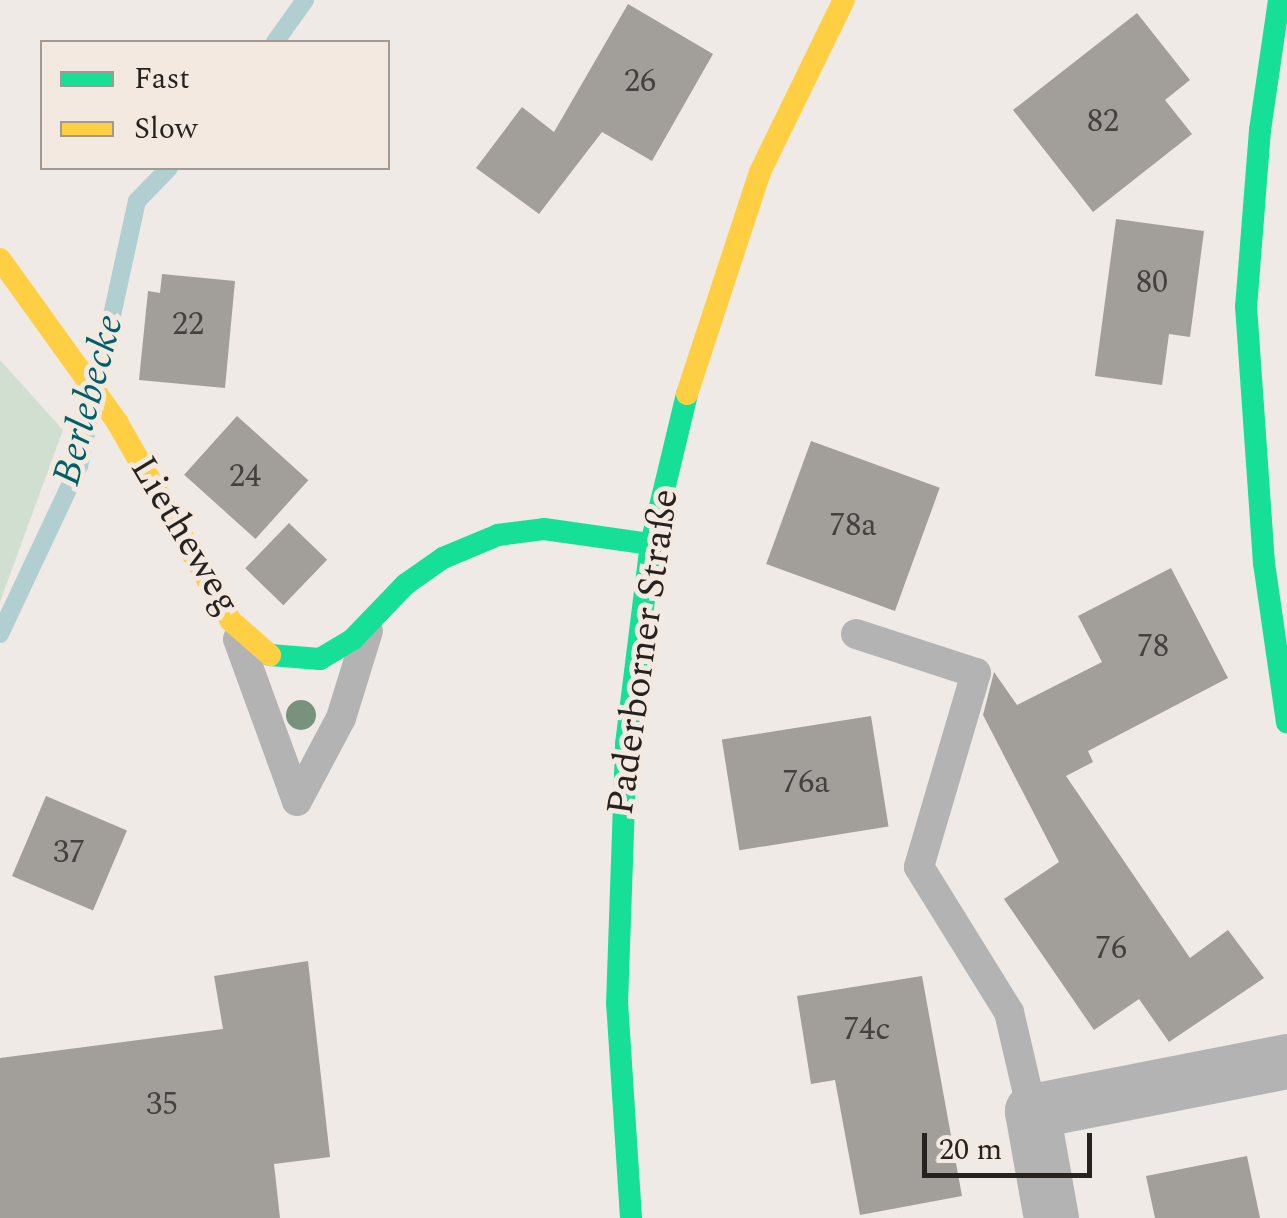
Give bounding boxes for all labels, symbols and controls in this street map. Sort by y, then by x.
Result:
legend [40,40,390,170]
text: Fast [134,56,190,102]
house number: 26 [624,63,656,101]
house number: 82 [1087,103,1119,141]
text: Slow [134,106,198,152]
house number: 80 [1136,264,1168,302]
house number: 22 [172,306,204,344]
water label: Berlebecke [43,309,135,491]
street label: Lietheweg [119,449,249,623]
house number: 24 [229,458,261,496]
street label: Paderborner Straße [599,486,689,818]
house number: 78a [829,507,877,545]
house number: 78 [1137,628,1169,666]
house number: 76a [782,764,830,802]
house number: 37 [53,834,85,872]
house number: 76 [1095,930,1127,968]
house number: 74c [843,1011,891,1049]
house number: 35 [146,1086,178,1124]
scale bar [927,1113,1097,1175]
text: 20 m [939,1127,1002,1173]

